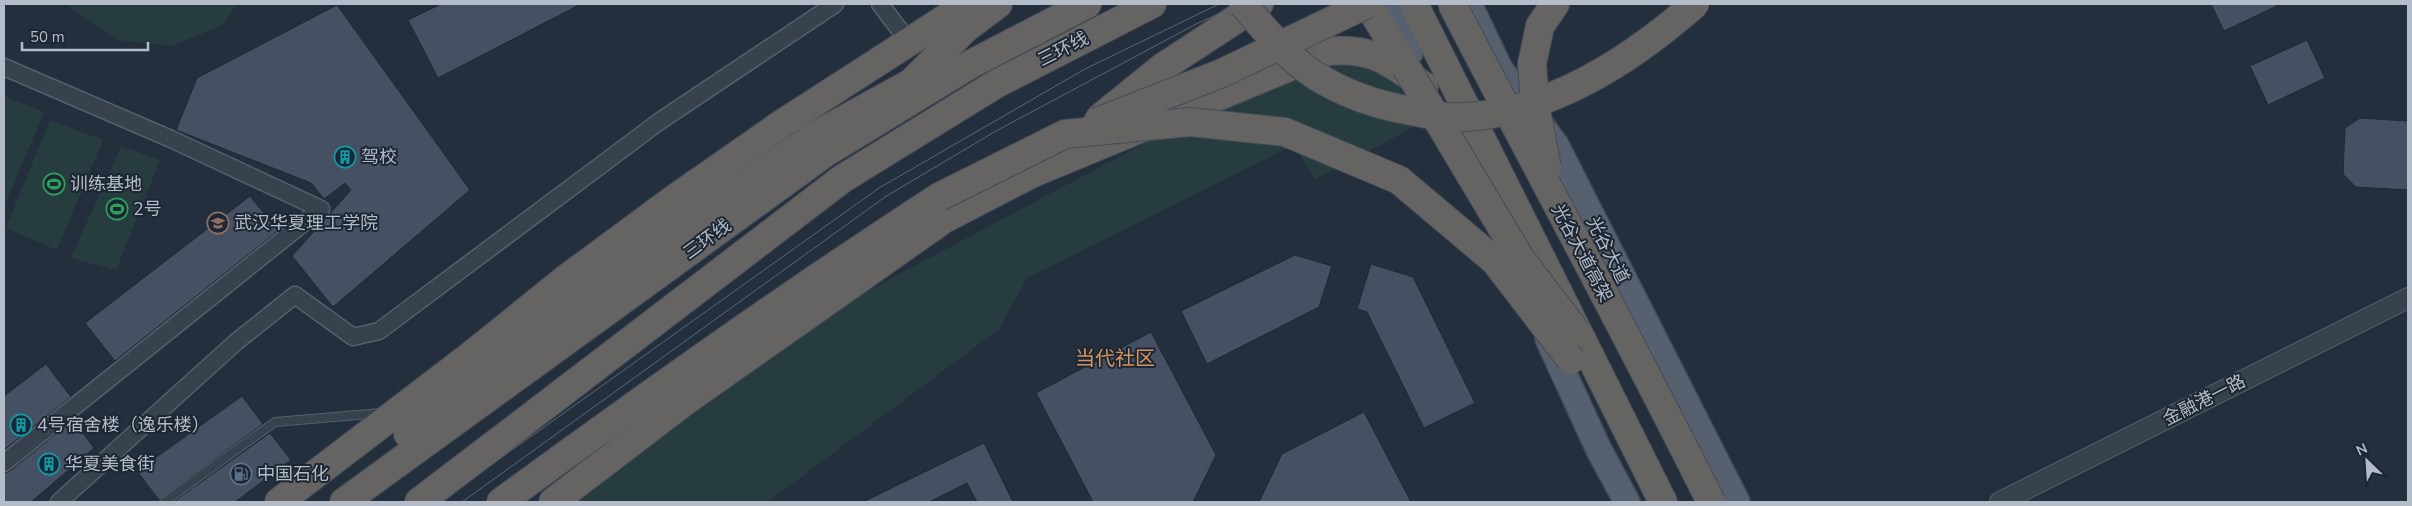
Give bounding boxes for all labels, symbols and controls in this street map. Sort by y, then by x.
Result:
scale bar [22,20,149,52]
street label: 三环线 [1033,26,1093,72]
text: 50 m [30,27,65,47]
building icon: 驾校 [333,145,357,169]
place label: 驾校 [361,145,397,169]
sports icon: 训练基地 [42,172,66,196]
place label: 训练基地 [70,172,142,196]
sports icon: 2号 [105,197,129,221]
place label: 2号 [133,197,162,221]
street label: 光谷大道高架 [1546,200,1618,306]
school or university icon: 武汉华夏理工学院 [206,211,230,235]
place label: 武汉华夏理工学院 [234,211,378,235]
street label: 光谷大道 [1581,212,1635,288]
street label: 三环线 [678,213,736,265]
district label: 当代社区 [1075,345,1155,372]
street label: 金融港一路 [2158,369,2250,431]
building icon: 4号宿舍楼（逸乐楼） [9,413,33,437]
place label: 4号宿舍楼（逸乐楼） [37,413,210,437]
north arrow [2342,436,2392,486]
text: N [2353,439,2370,460]
building icon: 华夏美食街 [37,452,61,476]
place label: 华夏美食街 [65,452,155,476]
fuel station icon: 中国石化 [229,462,253,486]
place label: 中国石化 [257,462,329,486]

